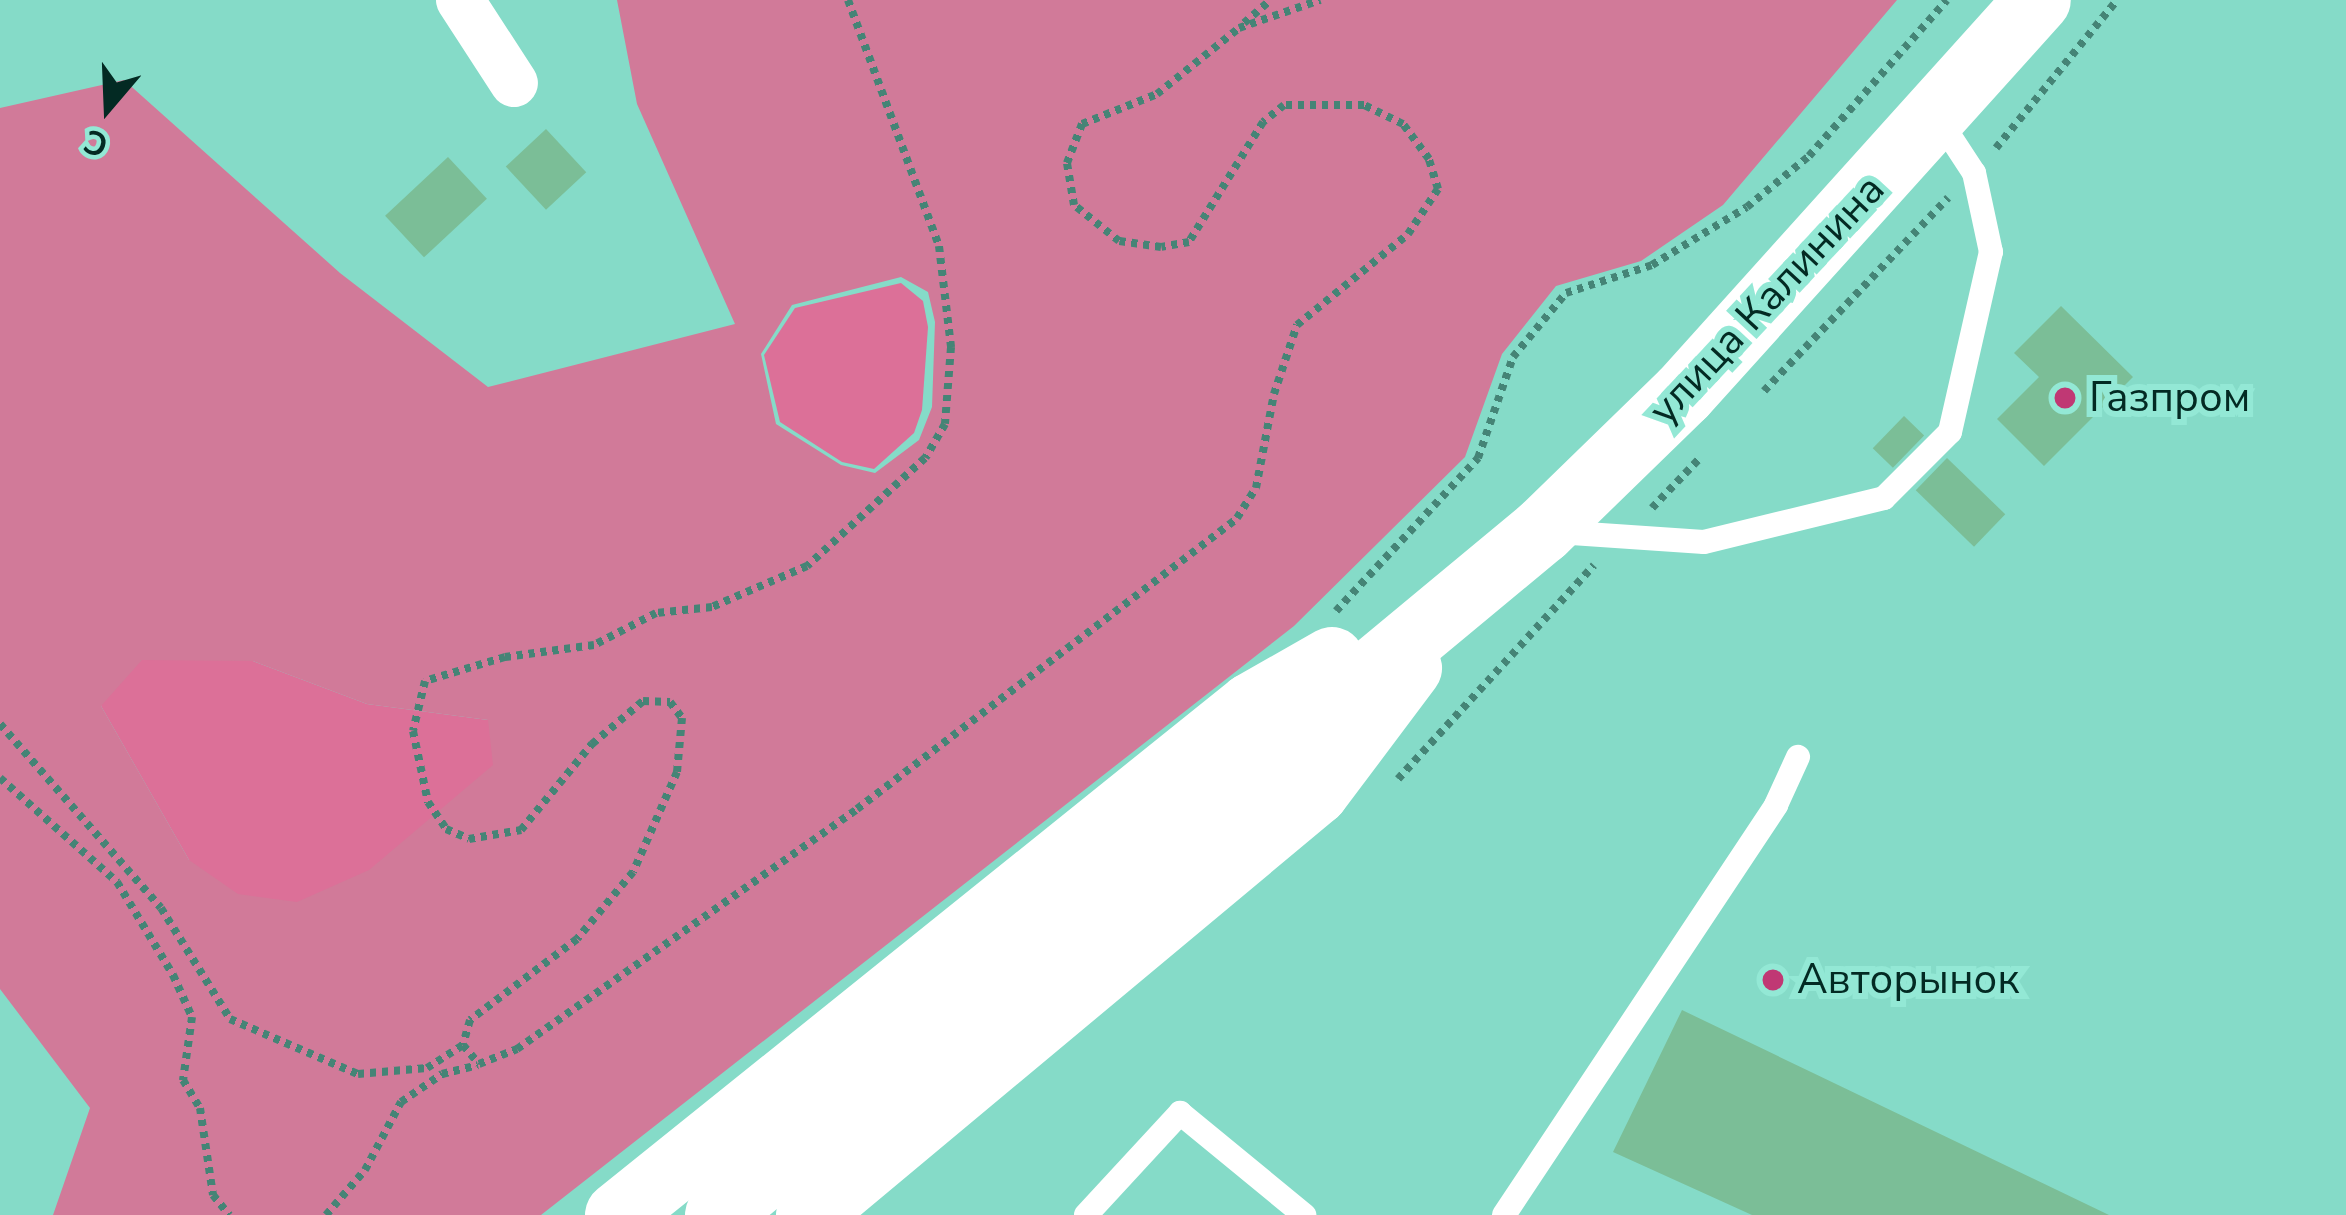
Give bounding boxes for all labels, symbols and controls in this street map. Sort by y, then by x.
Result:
north arrow [48,48,168,168]
text: С [78,118,114,167]
street label: улица Калинина [1639,165,1895,435]
place label: Газпром [2089,373,2250,423]
marker: Газпром [2052,385,2078,411]
place label: Авторынок [1797,955,2019,1005]
marker: Авторынок [1760,967,1786,993]

